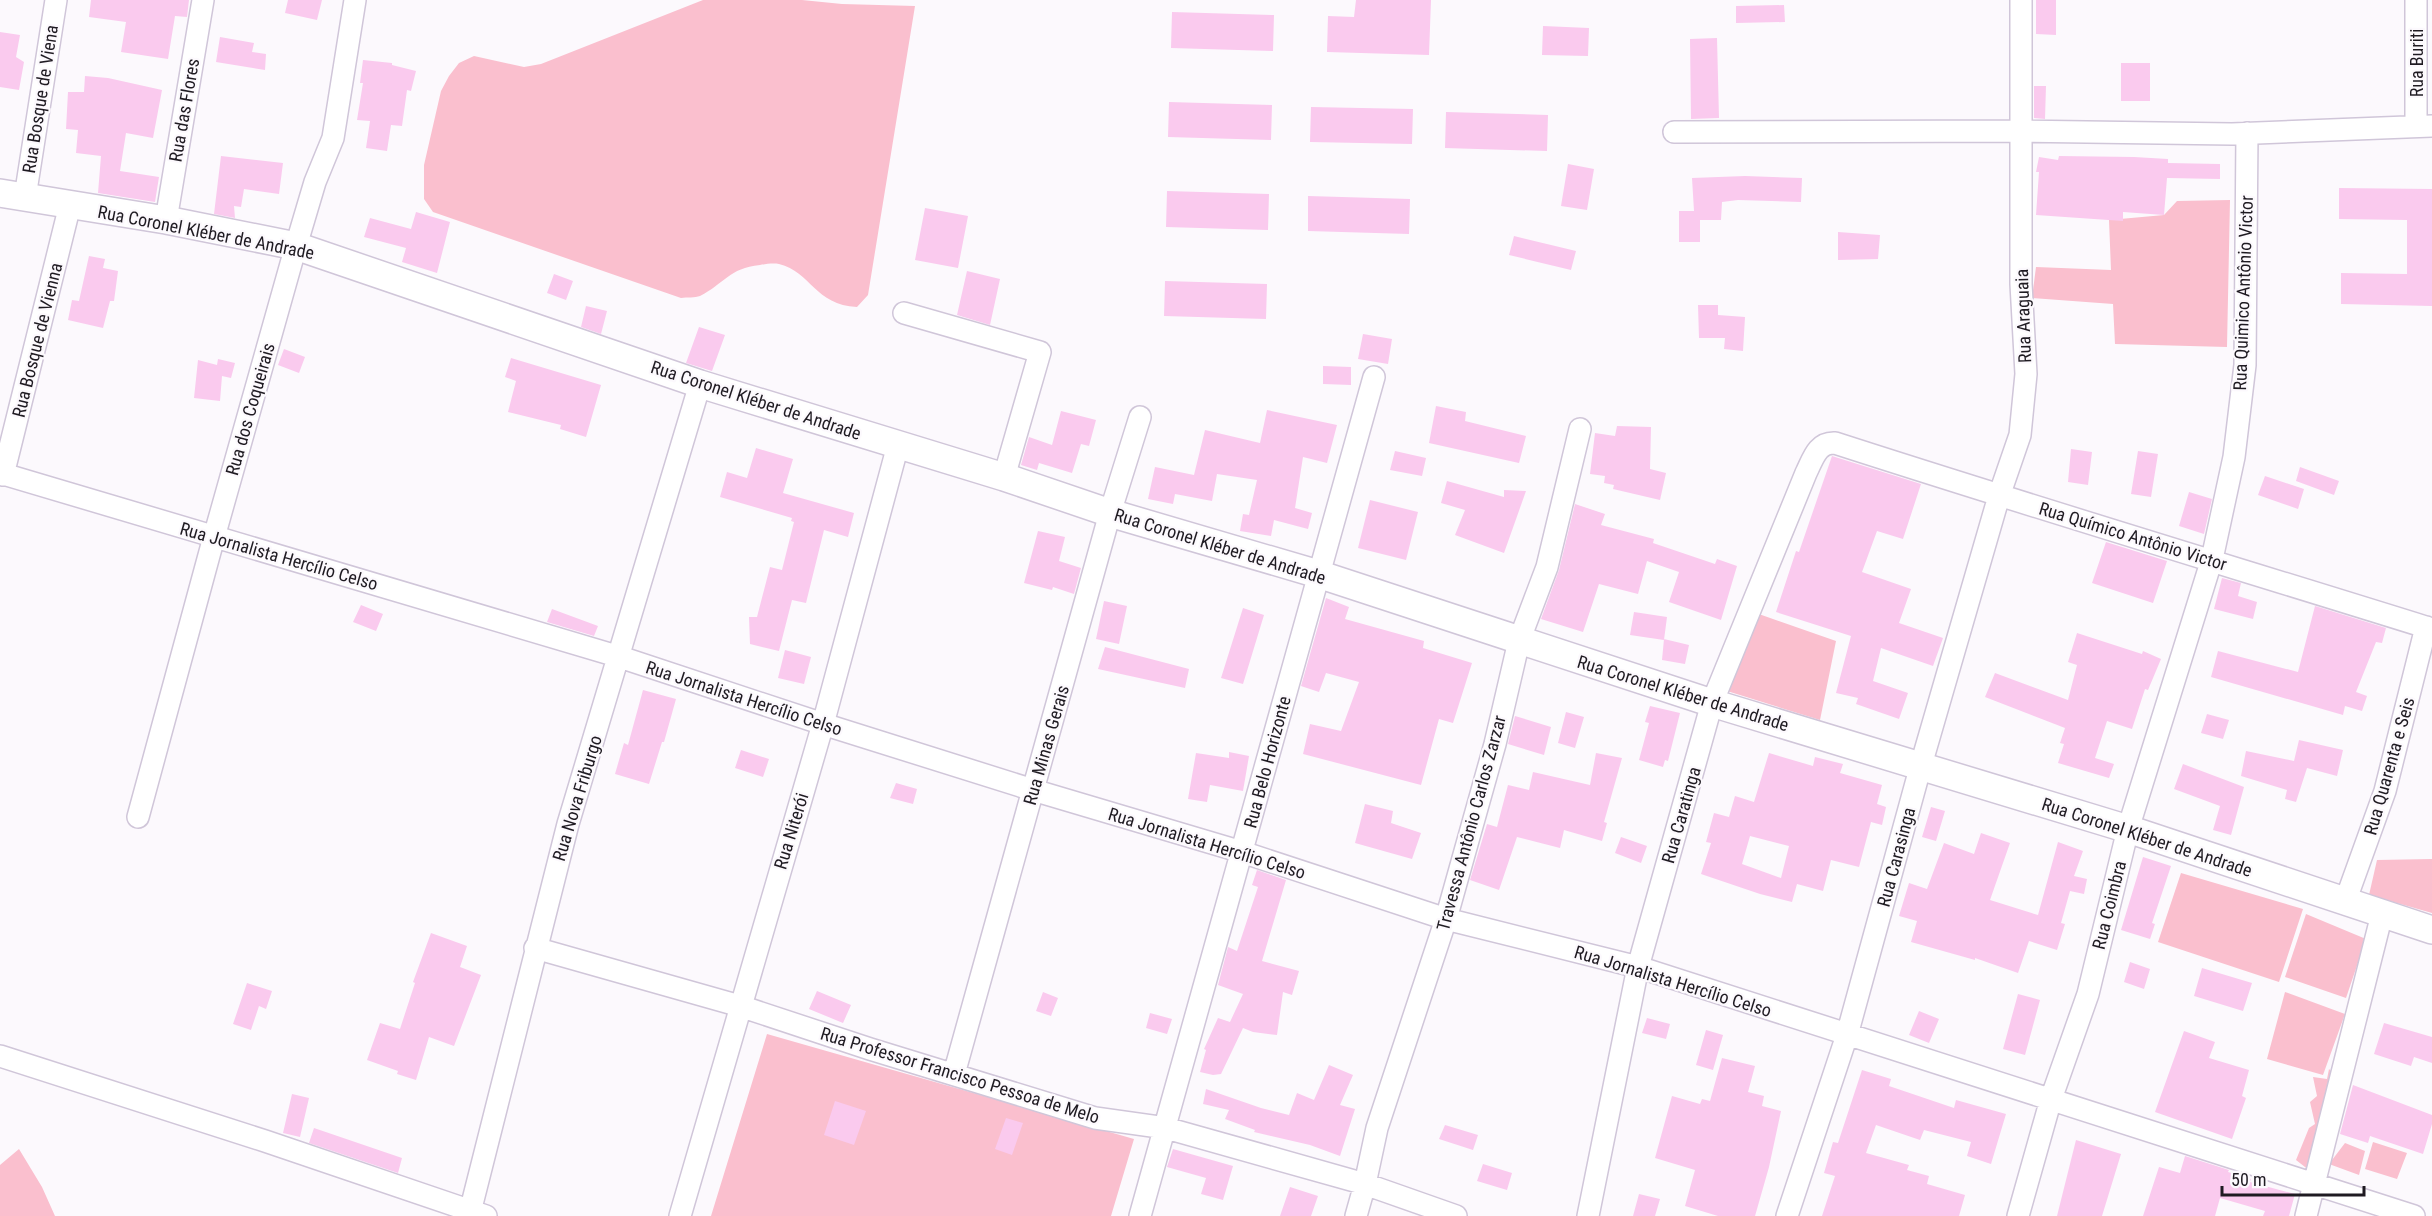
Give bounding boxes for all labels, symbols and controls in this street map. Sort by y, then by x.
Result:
street label: Rua Bosque de Viena [18,23,62,175]
street label: Rua Buriti [2406,29,2427,97]
street label: Rua das Flores [165,57,203,163]
street label: Rua Quimico Antônio Victor [2229,195,2257,391]
street label: Rua Coronel Kléber de Andrade [96,201,316,263]
street label: Rua Bosque de Vienna [8,261,66,419]
street label: Rua Araguaia [2011,269,2035,363]
street label: Rua dos Coqueirais [221,340,279,478]
street label: Rua Coronel Kléber de Andrade [648,356,864,444]
street label: Rua Químico Antônio Victor [2036,497,2230,575]
street label: Rua Coronel Kléber de Andrade [1112,504,1328,588]
street label: Rua Jornalista Hercílio Celso [178,518,380,594]
street label: Rua Coronel Kléber de Andrade [1575,651,1791,735]
street label: Rua Jornalista Hercílio Celso [643,656,845,740]
street label: Rua Minas Gerais [1019,683,1073,807]
street label: Rua Belo Horizonte [1239,694,1295,830]
street label: Rua Quarenta e Seis [2359,695,2419,837]
street label: Travessa Antônio Carlos Zarzar [1432,712,1510,933]
street label: Rua Nova Friburgo [548,733,606,863]
street label: Rua Caratinga [1657,764,1705,866]
street label: Rua Niterói [769,790,813,872]
street label: Rua Coronel Kléber de Andrade [2039,793,2255,881]
street label: Rua Jornalista Hercílio Celso [1106,803,1308,883]
street label: Rua Carasinga [1873,805,1919,909]
street label: Rua Coimbra [2088,859,2130,951]
street label: Rua Jornalista Hercílio Celso [1572,941,1774,1021]
street label: Rua Professor Francisco Pessoa de Melo [818,1022,1102,1128]
scale bar [2222,1159,2364,1197]
text: 50 m [2231,1169,2266,1190]

